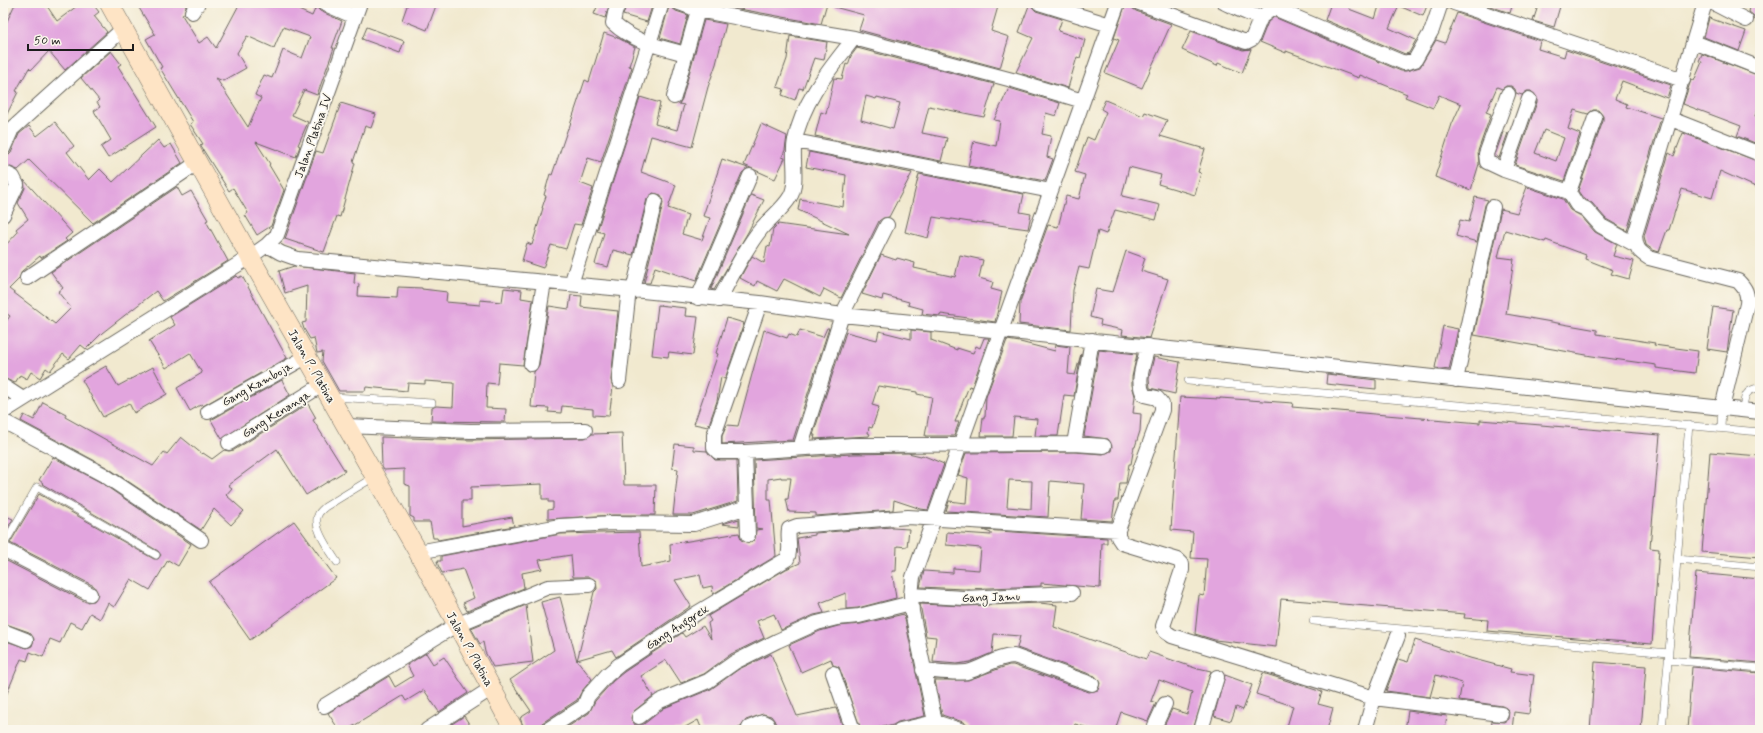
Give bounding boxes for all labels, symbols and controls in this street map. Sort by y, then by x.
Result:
scale bar [28,26,133,52]
text: 50 m [34,33,61,49]
street label: Jalan Platina IV [291,92,337,181]
street label: Jalan P. Platina [283,326,339,407]
street label: Gang Kamboja [219,359,296,411]
street label: Gang Kenanga [239,387,314,442]
street label: Gang Jamu [962,589,1020,607]
street label: Gang Anggrek [643,601,713,655]
street label: Jalan P. Platina [442,609,496,690]

